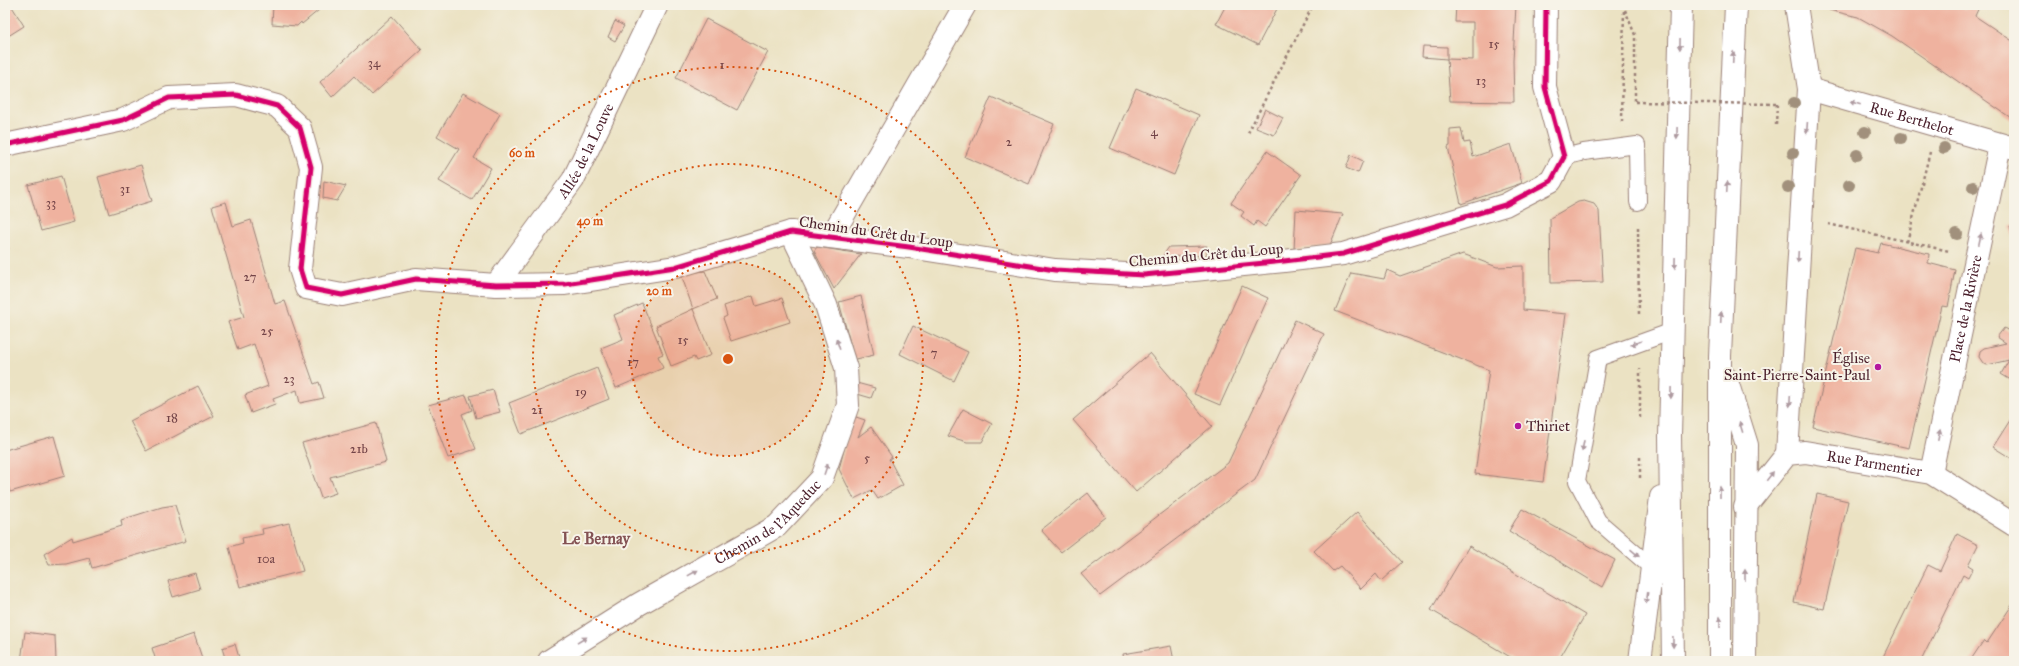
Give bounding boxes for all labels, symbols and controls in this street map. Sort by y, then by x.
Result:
house number: 15 [1488,36,1500,52]
one-way arrow [1676,38,1683,50]
one-way arrow [1730,51,1737,63]
house number: 34 [368,55,381,71]
house number: 1 [719,57,725,73]
house number: 13 [1476,73,1486,89]
street label: Rue Berthelot [1868,98,1957,139]
street label: Allée de la Louve [553,100,618,203]
one-way arrow [1848,100,1860,106]
one-way arrow [1803,122,1810,134]
house number: 4 [1150,124,1158,140]
one-way arrow [1674,127,1681,139]
house number: 2 [1006,134,1013,150]
text: 60 m [509,146,536,160]
house number: 31 [120,181,130,197]
one-way arrow [1724,181,1731,193]
house number: 33 [46,195,56,211]
street label: Chemin du Crêt du Loup [798,212,954,252]
text: 40 m [577,214,604,229]
one-way arrow [1977,233,1983,245]
street label: Chemin du Crêt du Loup [1128,239,1284,271]
one-way arrow [1795,251,1802,263]
street label: Place de la Rivière [1946,253,1986,364]
one-way arrow [1671,257,1678,269]
house number: 27 [244,269,257,285]
text: 20 m [646,284,673,298]
one-way arrow [1718,311,1725,323]
house number: 25 [261,323,273,339]
house number: 15 [677,332,689,348]
one-way arrow [835,338,841,350]
one-way arrow [1630,341,1642,347]
house number: 7 [931,345,938,361]
place label: Église Saint-Pierre-Saint-Paul [1724,348,1871,384]
centre of rings [721,352,735,366]
house number: 17 [627,354,639,370]
marker: Église Saint-Pierre-Saint-Paul [1873,362,1883,372]
house number: 23 [283,371,295,387]
house number: 19 [575,384,587,400]
one-way arrow [1668,387,1675,399]
one-way arrow [1787,395,1794,407]
house number: 21 [531,402,543,418]
house number: 18 [166,410,178,426]
place label: Thiriet [1526,417,1571,435]
one-way arrow [1738,420,1744,432]
marker: Thiriet [1513,421,1523,431]
one-way arrow [1936,429,1942,441]
one-way arrow [1579,440,1585,452]
house number: 21b [350,441,368,457]
street label: Rue Parmentier [1825,447,1924,480]
house number: 5 [864,450,870,466]
one-way arrow [823,463,829,475]
one-way arrow [1765,471,1774,482]
street label: Chemin de l'Aqueduc [711,476,825,568]
one-way arrow [1717,485,1723,498]
district label: Le Bernay [562,529,631,549]
one-way arrow [1630,549,1640,558]
house number: 10a [257,551,276,567]
one-way arrow [1742,568,1748,581]
one-way arrow [687,570,699,577]
one-way arrow [1644,592,1650,604]
one-way arrow [1717,615,1723,628]
one-way arrow [577,636,587,644]
one-way arrow [1670,636,1676,649]

